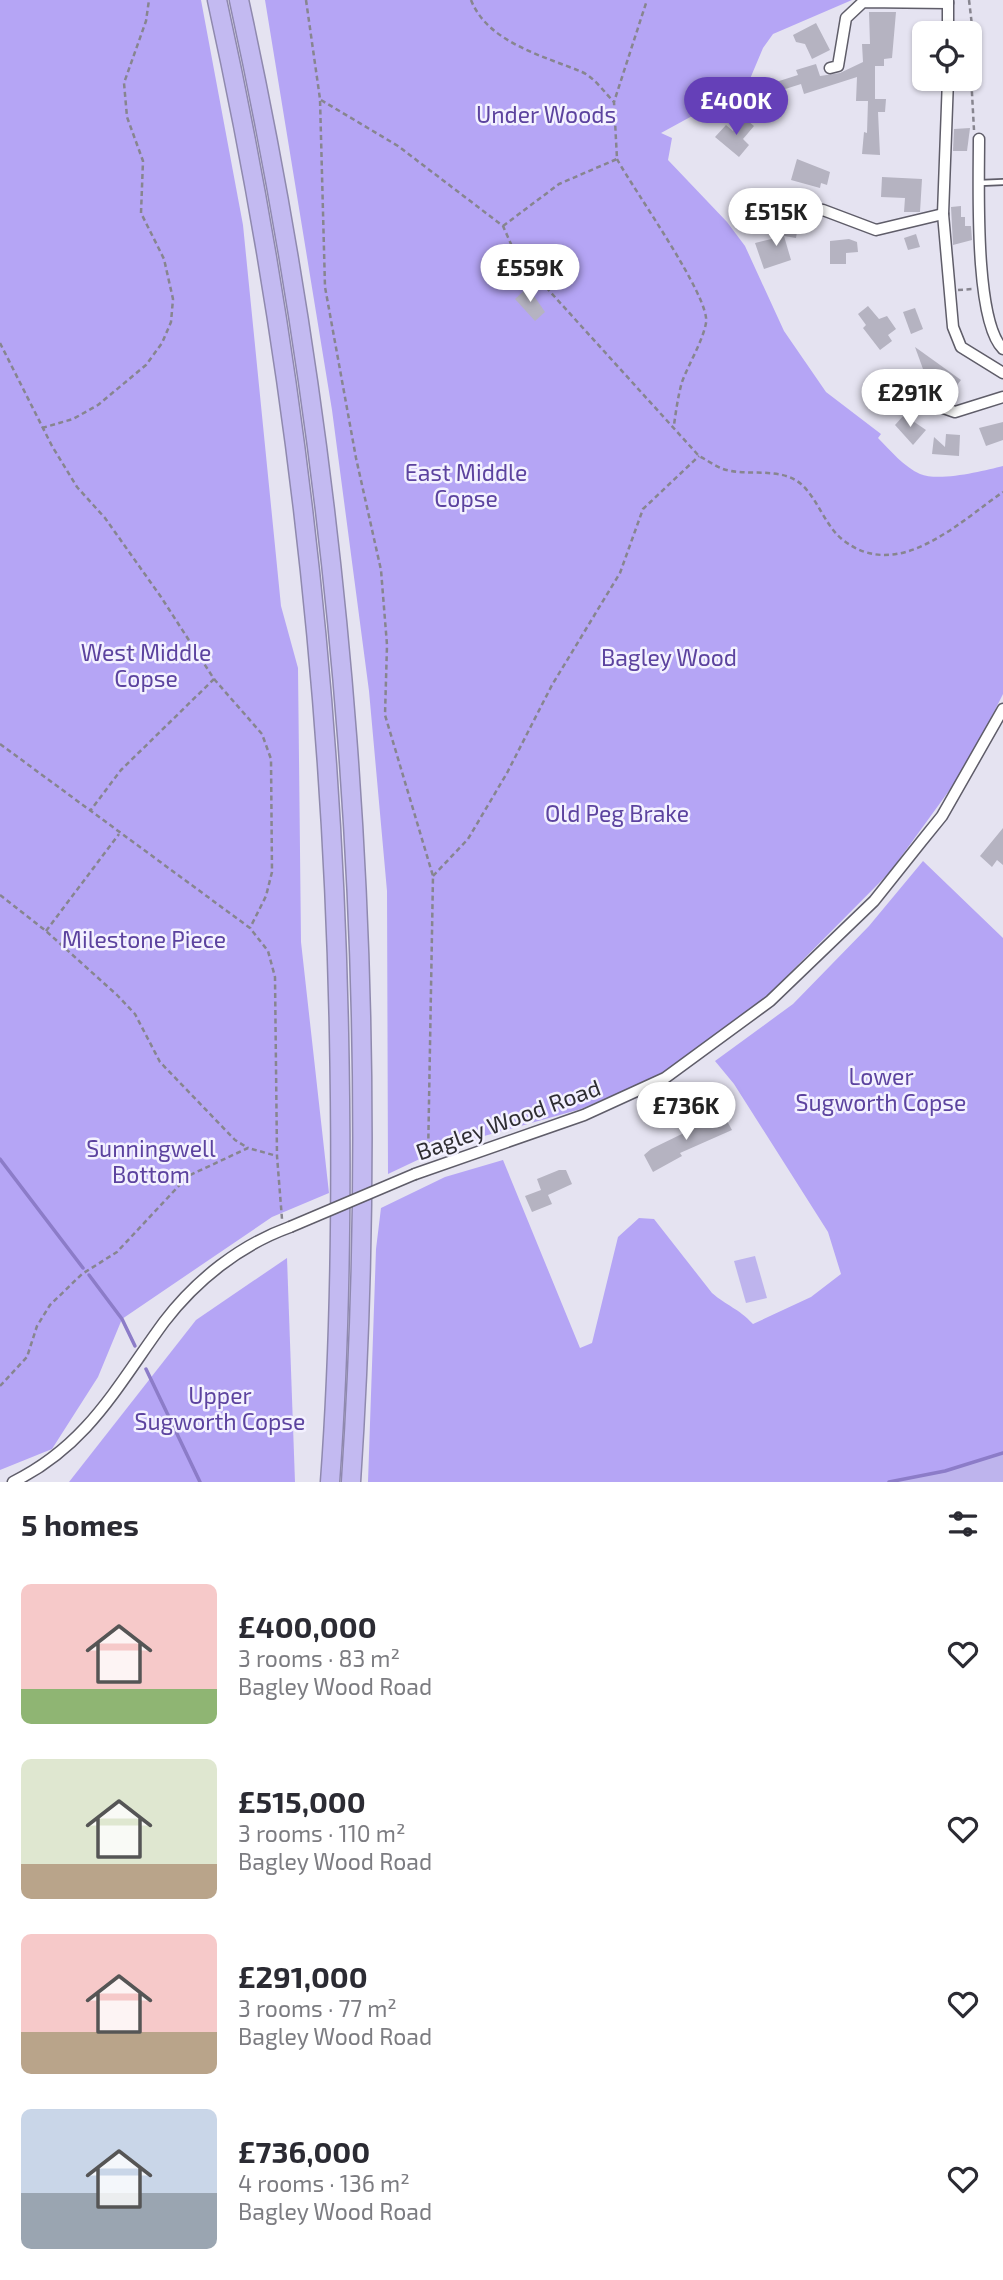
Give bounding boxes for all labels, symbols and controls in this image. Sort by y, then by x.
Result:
map controls [912,21,982,91]
button: locate [912,21,982,91]
pin: £400K [687,78,785,137]
text: £400K [700,86,772,114]
park label: Under Woods [476,100,616,128]
pin: £515K [727,188,825,248]
text: £515K [744,197,808,225]
pin: £559K [481,244,579,304]
text: £559K [496,253,564,281]
pin: £291K [861,370,959,429]
text: £291K [878,378,942,406]
park label: East Middle Copse [405,458,527,512]
park label: West Middle Copse [81,638,211,692]
park label: Bagley Wood [601,643,737,671]
park label: Old Peg Brake [545,799,689,827]
park label: Milestone Piece [62,925,226,953]
park label: Lower Sugworth Copse [796,1062,966,1116]
street label: Bagley Wood Road [412,1073,604,1165]
pin: £736K [637,1082,735,1142]
text: £736K [653,1091,719,1119]
park label: Sunningwell Bottom [86,1134,216,1188]
park label: Upper Sugworth Copse [135,1381,305,1435]
icon: filters [944,1505,982,1543]
text: 5 homes [21,1506,139,1542]
text: £400,000 [238,1608,377,1644]
icon: home [77,1612,161,1696]
icon: heart [944,1635,982,1673]
text: 3 rooms · 83 m² [238,1644,400,1672]
text: Bagley Wood Road [238,1672,432,1700]
text: £515,000 [238,1783,366,1819]
icon: home [77,1787,161,1871]
icon: heart [944,1810,982,1848]
text: 3 rooms · 110 m² [238,1819,405,1847]
text: Bagley Wood Road [238,1847,432,1875]
text: £291,000 [238,1958,368,1994]
icon: home [77,1962,161,2046]
icon: heart [944,1985,982,2023]
text: 3 rooms · 77 m² [238,1994,397,2022]
text: Bagley Wood Road [238,2022,432,2050]
text: £736,000 [238,2133,370,2169]
icon: home [77,2137,161,2221]
icon: heart [944,2160,982,2198]
text: 4 rooms · 136 m² [238,2169,410,2197]
text: Bagley Wood Road [238,2197,432,2225]

